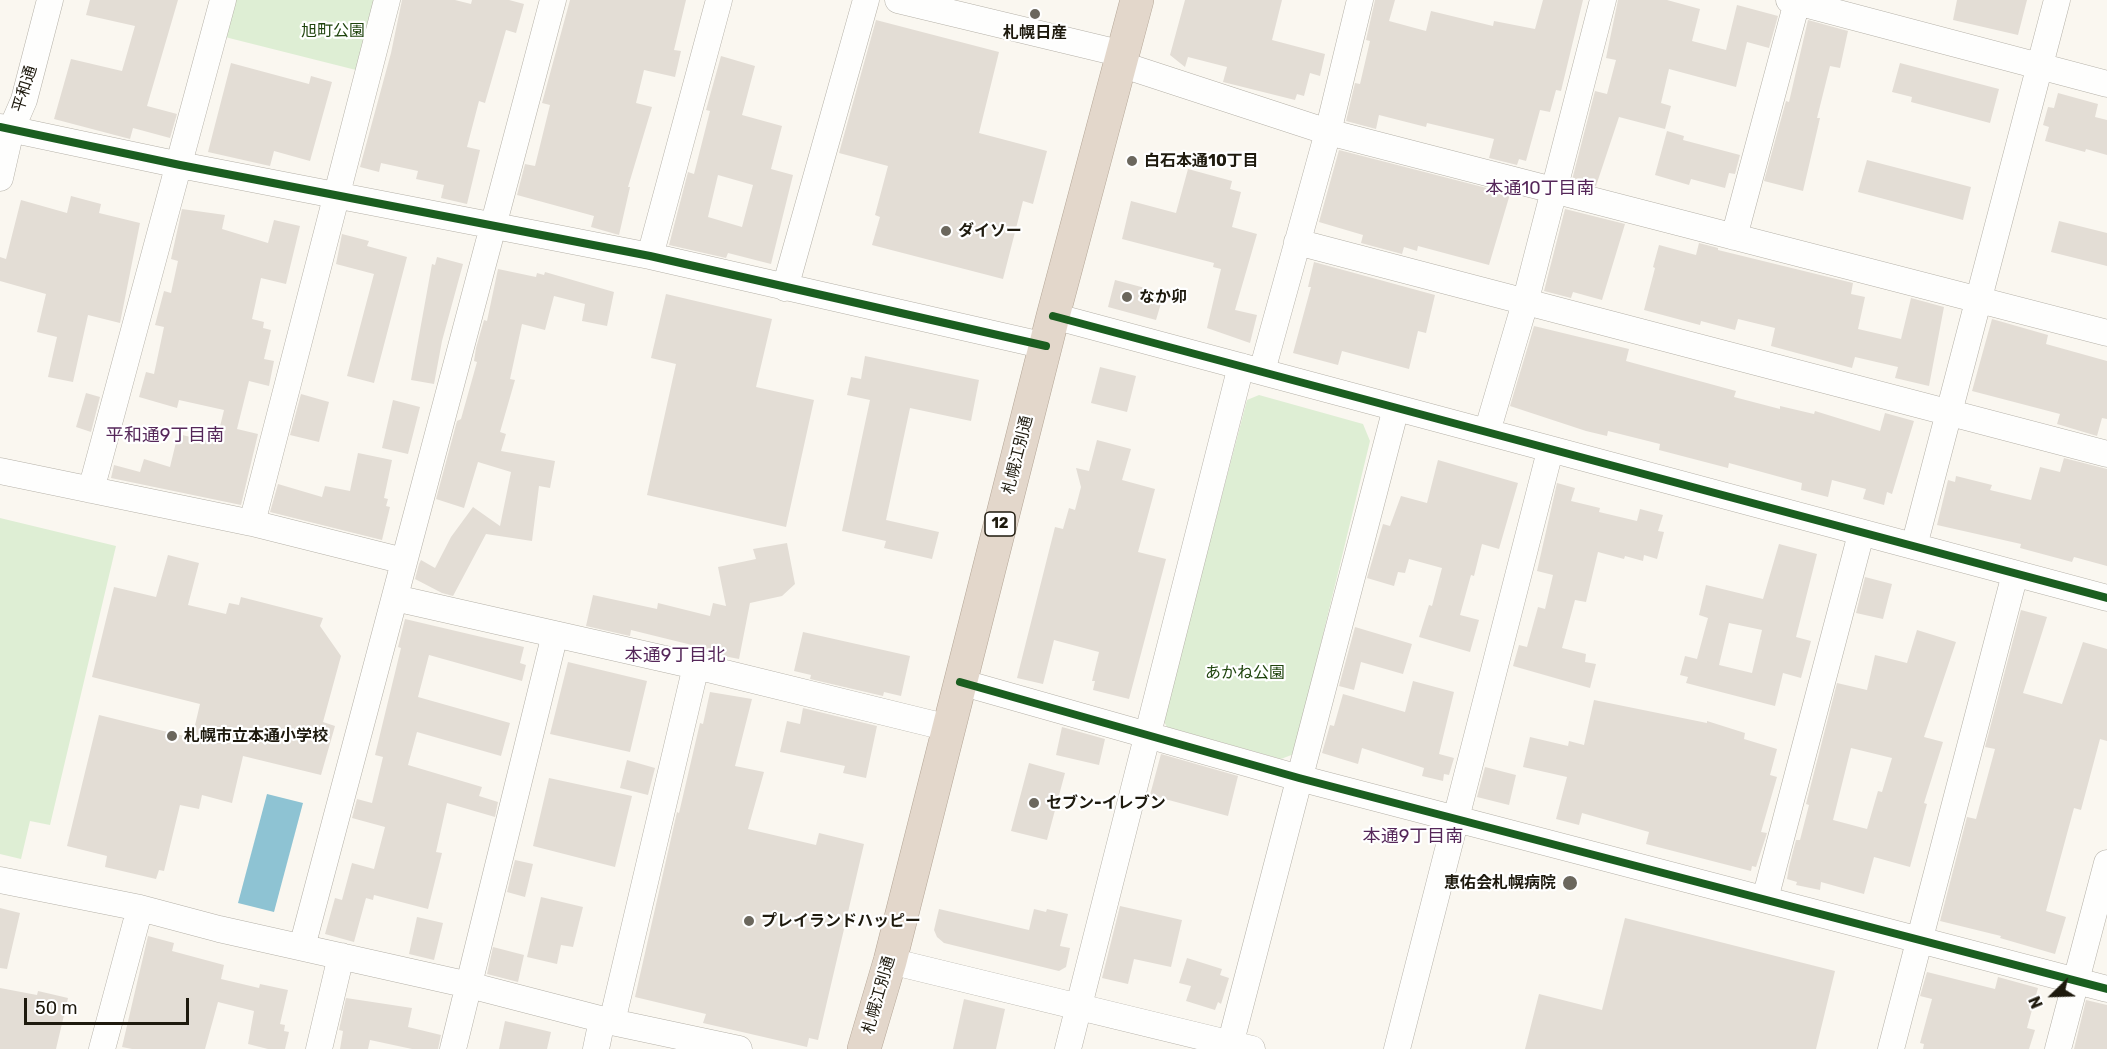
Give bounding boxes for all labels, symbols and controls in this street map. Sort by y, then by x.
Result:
marker: 札幌日産 [1028,7,1042,21]
park label: 旭町公園 [301,21,365,41]
place label: 札幌日産 [1003,23,1067,43]
street label: 平和通 [9,63,41,115]
place label: 白石本通10丁目 [1144,151,1259,171]
marker: 白石本通10丁目 [1125,154,1139,168]
district label: 本通10丁目南 [1485,178,1595,200]
place label: ダイソー [958,221,1022,241]
marker: ダイソー [939,224,953,238]
place label: なか卯 [1139,287,1187,307]
marker: なか卯 [1120,290,1134,304]
street label: 札幌江別通 [999,414,1037,496]
district label: 平和通9丁目南 [106,425,224,447]
road number: 12 [985,512,1015,536]
district label: 本通9丁目北 [625,645,725,667]
park label: あかね公園 [1205,663,1285,683]
place label: 札幌市立本通小学校 [184,726,328,746]
marker: 札幌市立本通小学校 [165,729,179,743]
place label: セブン-イレブン [1046,793,1166,813]
marker: セブン-イレブン [1027,796,1041,810]
district label: 本通9丁目南 [1363,826,1463,848]
place label: 恵佑会札幌病院 [1444,873,1556,893]
marker: 恵佑会札幌病院 [1561,874,1579,892]
place label: プレイランドハッピー [761,911,921,931]
marker: プレイランドハッピー [742,914,756,928]
street label: 札幌江別通 [859,954,899,1036]
north arrow [2023,965,2083,1025]
scale bar [27,986,192,1024]
text: N [2025,993,2047,1011]
text: 50 m [35,997,78,1019]

